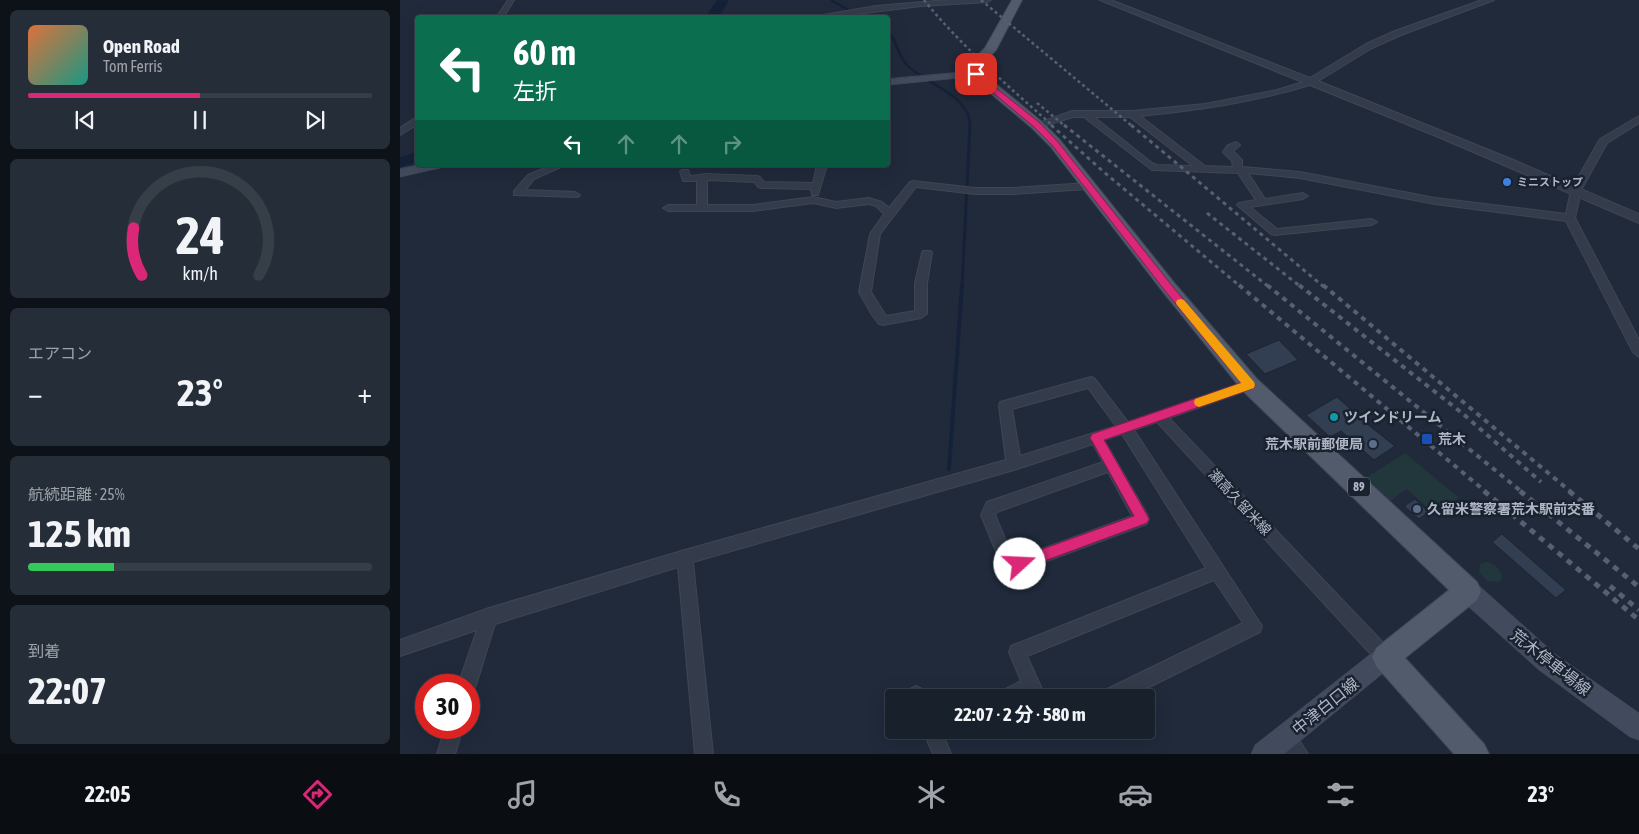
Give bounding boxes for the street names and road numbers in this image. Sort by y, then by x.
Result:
street label: 瀬高久留米線 [1206,466,1274,538]
road number: 89 [1348,478,1370,497]
street label: 荒木停車場線 [1508,625,1594,699]
street label: 中津白口線 [1288,674,1362,738]

